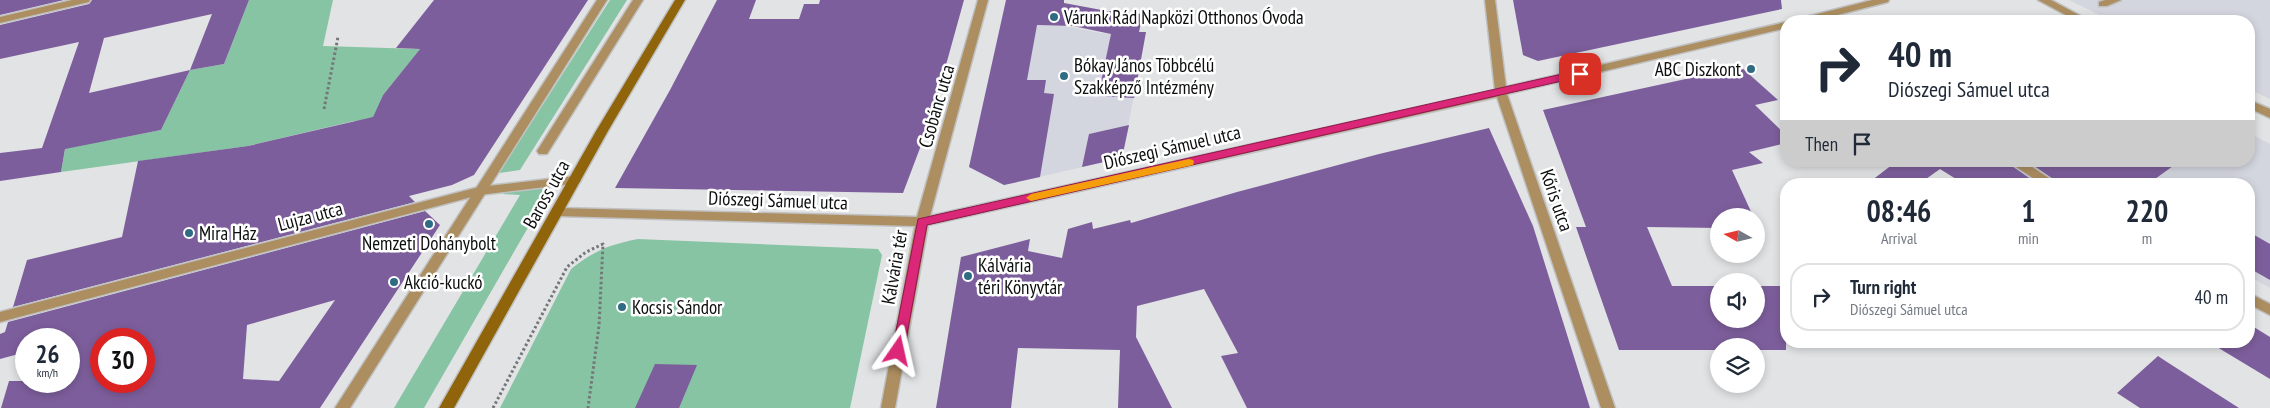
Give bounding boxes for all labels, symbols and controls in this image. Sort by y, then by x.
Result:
place label: Várunk Rád Napközi Otthonos Óvoda [1063,5,1304,29]
marker: Várunk Rád Napközi Otthonos Óvoda [1048,11,1060,23]
text: 40 m [1888,31,1952,77]
icon: right [1805,35,1870,100]
place label: Bókay János Többcélú Szakképző Intézmény [1074,53,1215,99]
pin [1559,53,1601,95]
place label: ABC Diszkont [1655,57,1742,81]
icon: arrive [1566,60,1594,88]
street label: Csobánc utca [913,62,959,150]
marker: ABC Diszkont [1745,63,1757,75]
marker: Bókay János Többcélú Szakképző Intézmény [1058,70,1070,82]
text: Diószegi Sámuel utca [1888,75,2050,103]
street label: Diószegi Sámuel utca [1101,120,1243,174]
icon: arrive [1848,130,1876,158]
text: Then [1805,132,1838,156]
street label: Baross utca [517,156,575,232]
street label: Kőris utca [1535,166,1579,234]
street label: Diószegi Sámuel utca [708,186,848,214]
text: 08:46 [1867,191,1931,230]
text: 1 [2021,191,2036,230]
text: 220 [2125,191,2168,230]
street label: Lujza utca [275,196,345,236]
north arrow [1710,208,1765,262]
map controls [1710,208,1765,393]
marker: Nemzeti Dohánybolt [423,218,435,230]
place label: Mira Ház [199,221,257,245]
marker: Mira Ház [183,227,195,239]
street label: Kálvária tér [876,227,913,306]
text: Arrival [1881,228,1917,248]
text: min [2018,228,2039,248]
text: m [2142,228,2152,248]
place label: Nemzeti Dohánybolt [362,231,497,255]
place label: Kálvária téri Könyvtár [978,253,1063,299]
place label: Akció-kuckó [404,270,483,294]
marker: Kálvária téri Könyvtár [962,270,974,282]
button: sound [1710,273,1765,328]
text: Turn right [1850,275,1916,299]
marker: Akció-kuckó [388,276,400,288]
icon: right [1807,283,1835,311]
text: 40 m [2195,285,2228,309]
place label: Kocsis Sándor [632,295,723,319]
text: Diószegi Sámuel utca [1850,299,1968,319]
marker: Kocsis Sándor [616,301,628,313]
position arrow [871,324,923,376]
speed limit sign: 30 [90,328,155,393]
text: 26 [36,338,59,370]
button: layers [1710,338,1765,393]
text: km/h [37,365,58,380]

